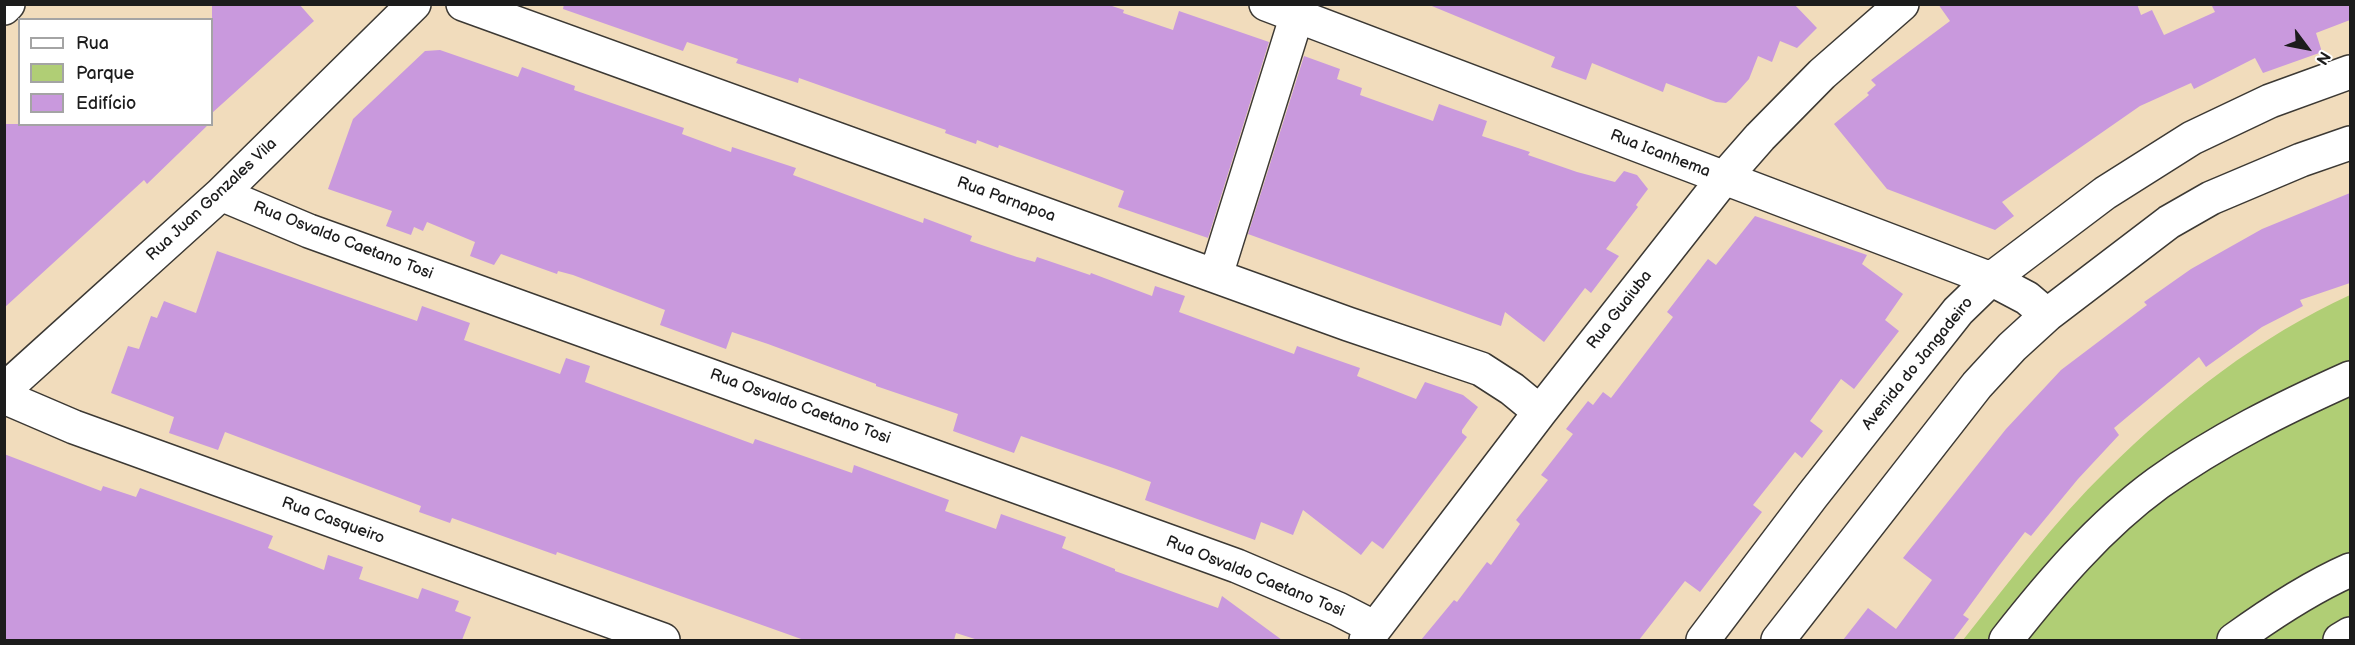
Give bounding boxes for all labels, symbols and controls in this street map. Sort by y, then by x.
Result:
legend [18,18,213,126]
north arrow [2277,18,2337,78]
text: Rua [76,33,109,54]
text: N [2311,48,2334,68]
text: Parque [76,63,134,84]
text: Edifício [76,93,136,114]
street label: Rua Icanhema [1607,126,1713,182]
street label: Rua Juan Gonzales Vila [143,135,281,265]
street label: Rua Parnapoa [954,173,1058,227]
street label: Rua Osvaldo Caetano Tosi [250,198,436,284]
street label: Rua Guaiuba [1583,267,1657,353]
street label: Avenida do Jangadeiro [1858,294,1978,434]
street label: Rua Osvaldo Caetano Tosi [707,365,893,449]
street label: Rua Casqueiro [279,494,387,548]
street label: Rua Osvaldo Caetano Tosi [1163,532,1347,622]

